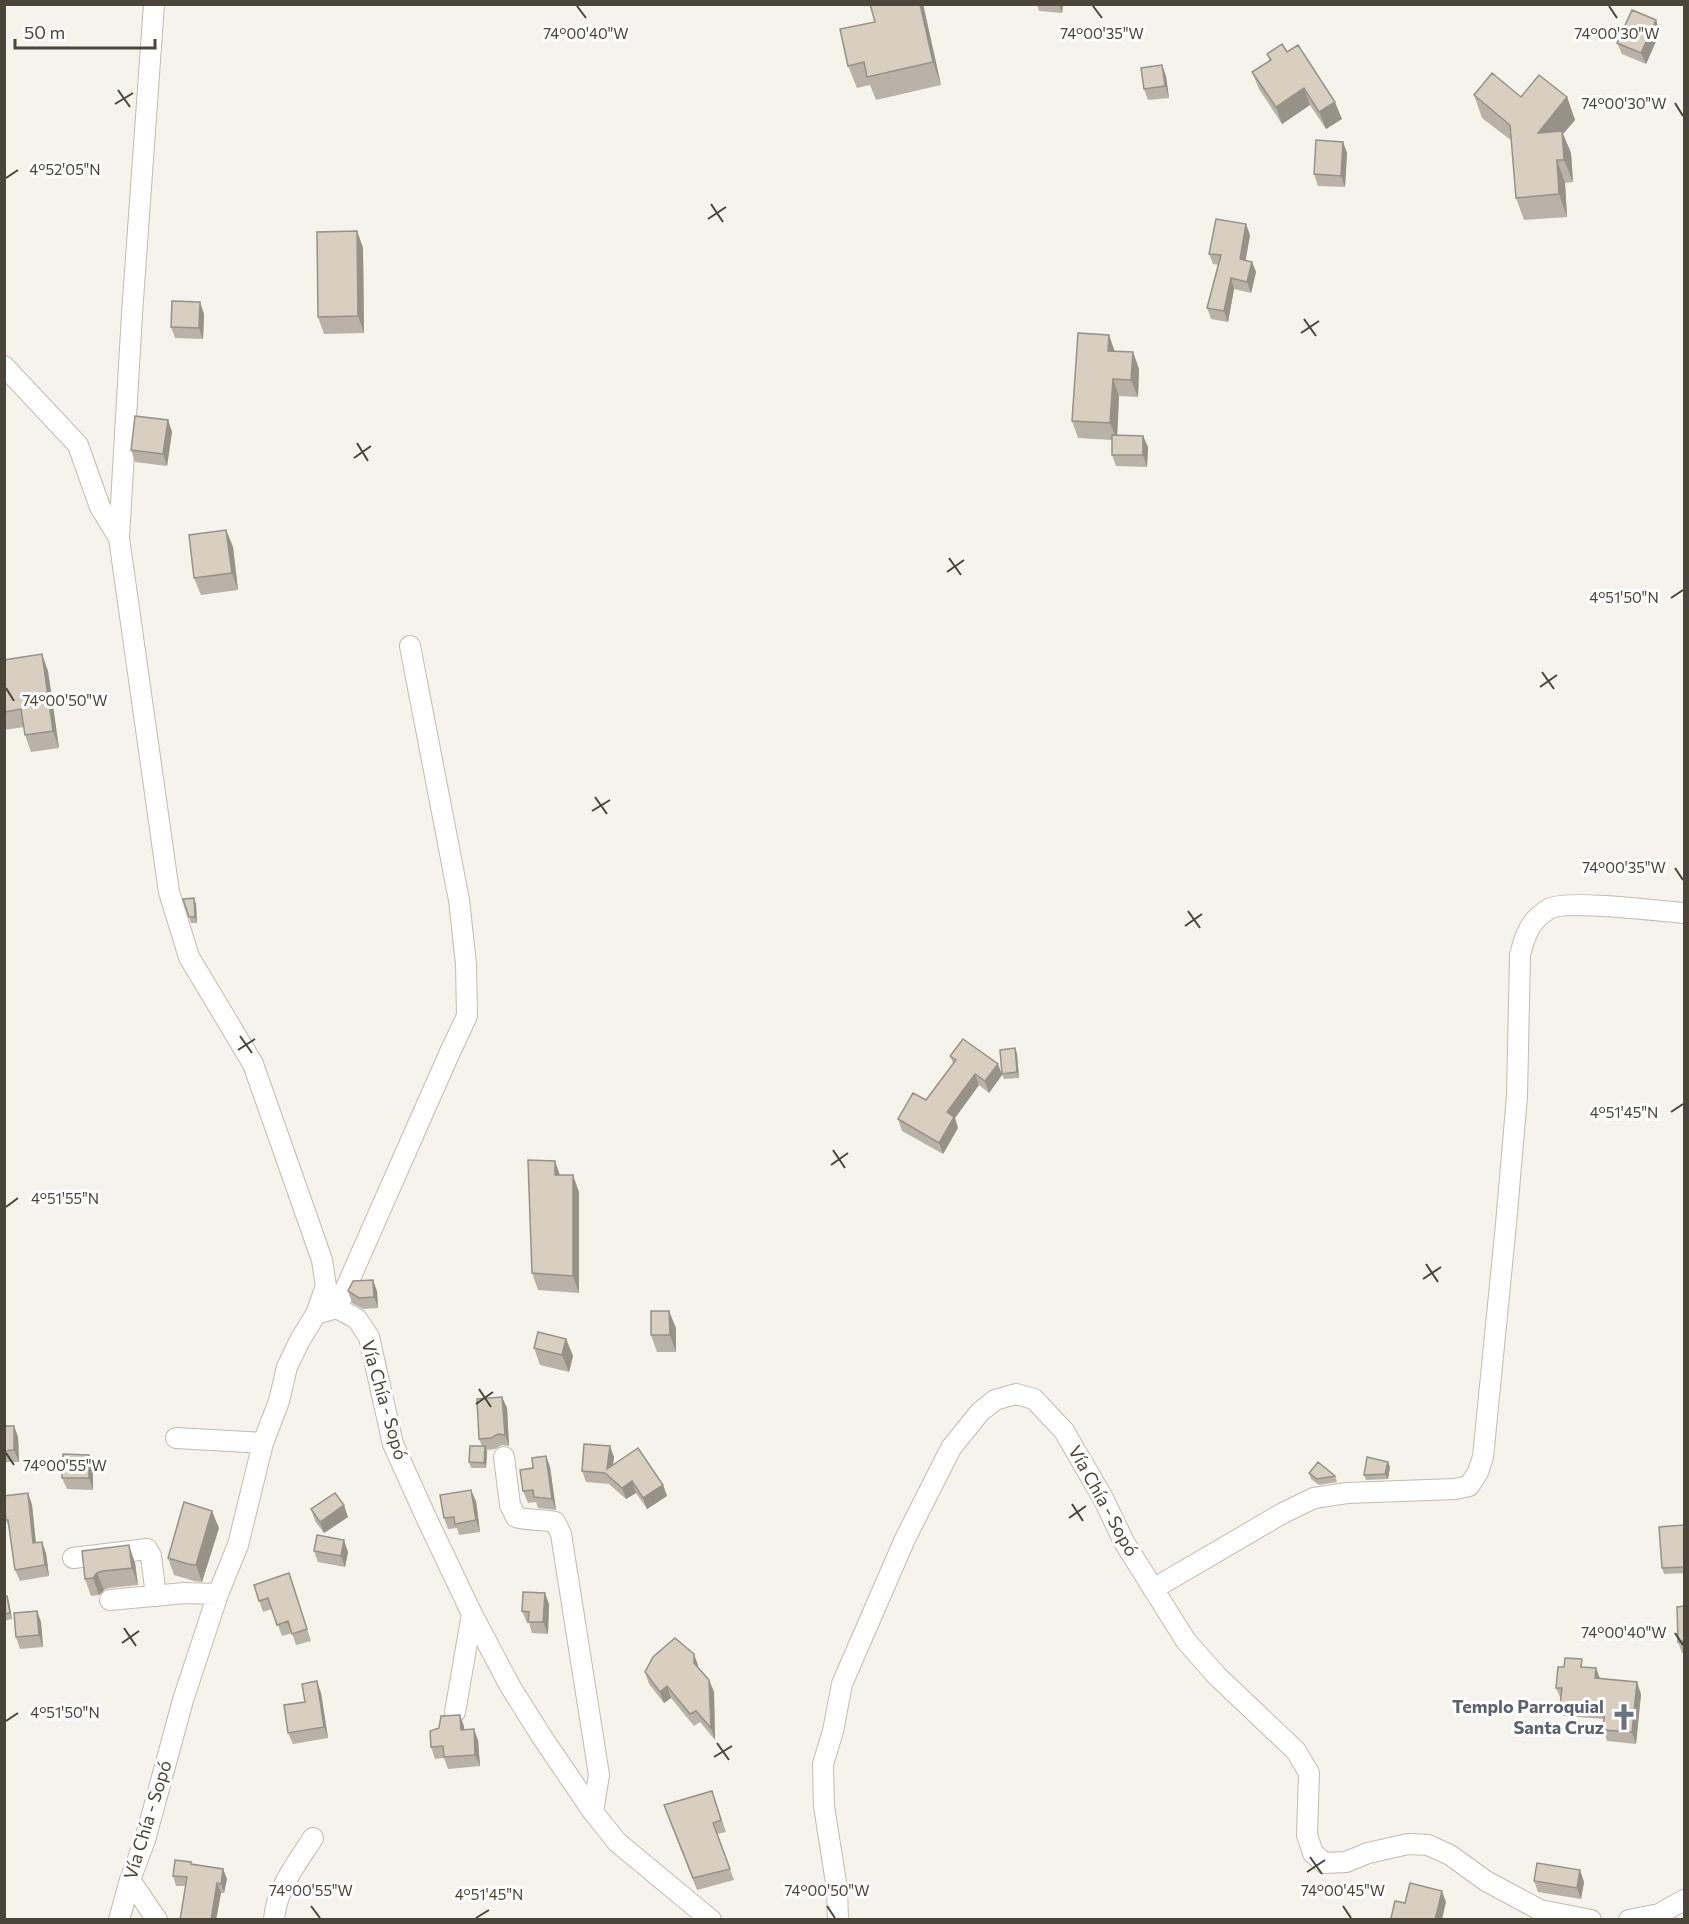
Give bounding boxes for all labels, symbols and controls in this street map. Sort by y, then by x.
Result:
scale bar [15,12,154,50]
text: 50 m [24,21,65,43]
text: 74°00'40"W [543,24,629,42]
text: 74°00'35"W [1060,24,1144,42]
text: 74°00'30"W [1575,24,1659,42]
text: 74°00'30"W [1582,94,1666,112]
text: 4°52'05"N [29,160,101,178]
text: 4°51'50"N [1589,588,1659,606]
text: 74°00'50"W [23,691,107,709]
text: 74°00'35"W [1582,858,1666,876]
text: 4°51'45"N [1590,1103,1658,1121]
text: 4°51'55"N [31,1189,99,1207]
street label: Vía Chía - Sopó [357,1337,413,1462]
street label: Vía Chía - Sopó [1064,1441,1143,1560]
text: 74°00'55"W [23,1456,107,1474]
text: 74°00'40"W [1581,1623,1667,1641]
place label: Templo Parroquial Santa Cruz [1452,1695,1604,1738]
church icon: Templo Parroquial Santa Cruz [1609,1702,1639,1732]
text: 4°51'50"N [30,1703,100,1721]
street label: Vía Chía - Sopó [118,1757,176,1882]
text: 74°00'55"W [269,1881,353,1899]
text: 74°00'50"W [785,1881,869,1899]
text: 74°00'45"W [1301,1881,1385,1899]
text: 4°51'45"N [455,1885,523,1903]

